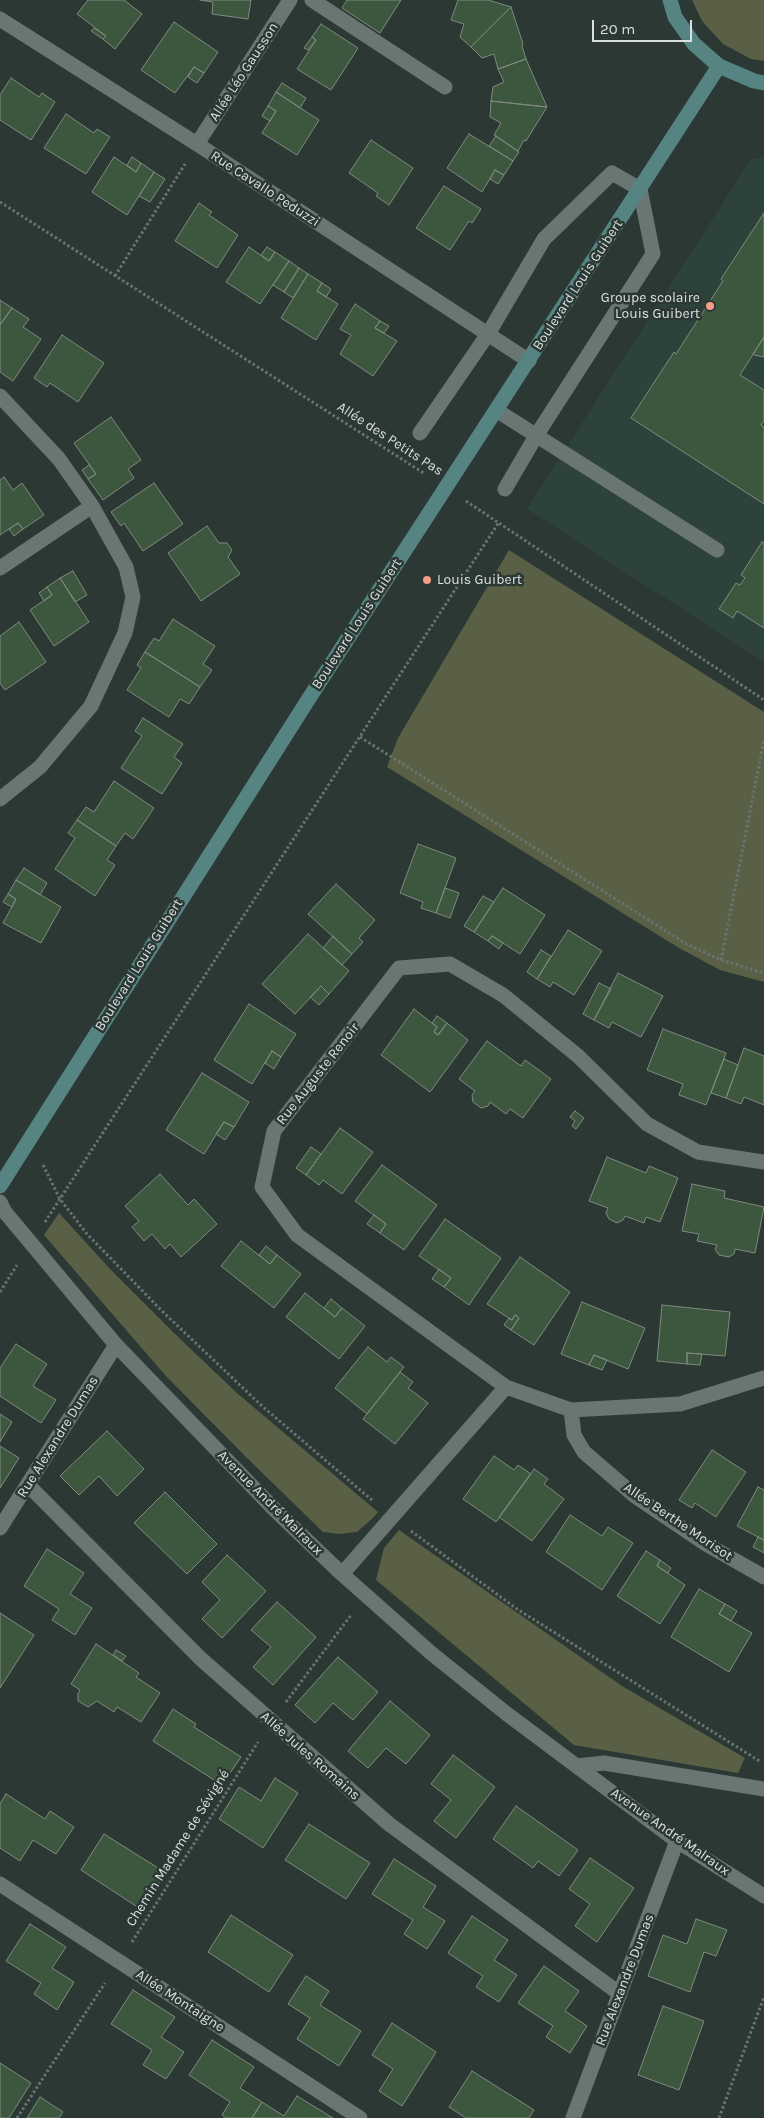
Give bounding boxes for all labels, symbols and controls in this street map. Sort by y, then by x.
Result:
scale bar [594,10,694,42]
street label: Allée Léo Gausson [206,19,282,125]
text: 20 m [600,20,635,38]
street label: Rue Cavallo Peduzzi [207,147,323,231]
street label: Boulevard Louis Guibert [529,217,627,353]
place label: Groupe scolaire Louis Guibert [601,290,700,322]
marker: Groupe scolaire Louis Guibert [704,300,716,312]
street label: Allée des Petits Pas [334,398,446,480]
street label: Boulevard Louis Guibert [308,556,406,692]
place label: Louis Guibert [437,572,522,588]
marker: Louis Guibert [421,574,433,586]
street label: Boulevard Louis Guibert [92,896,186,1034]
street label: Rue Auguste Renoir [273,1020,363,1128]
street label: Rue Alexandre Dumas [14,1373,102,1501]
street label: Avenue André Malraux [214,1447,326,1559]
street label: Allée Berthe Morisot [620,1479,736,1565]
street label: Allée Jules Romains [257,1708,363,1804]
street label: Chemin Madame de Sévigné [123,1767,233,1929]
street label: Avenue André Malraux [607,1784,733,1880]
street label: Rue Alexandre Dumas [592,1912,658,2048]
street label: Allée Montaigne [133,1966,227,2036]

